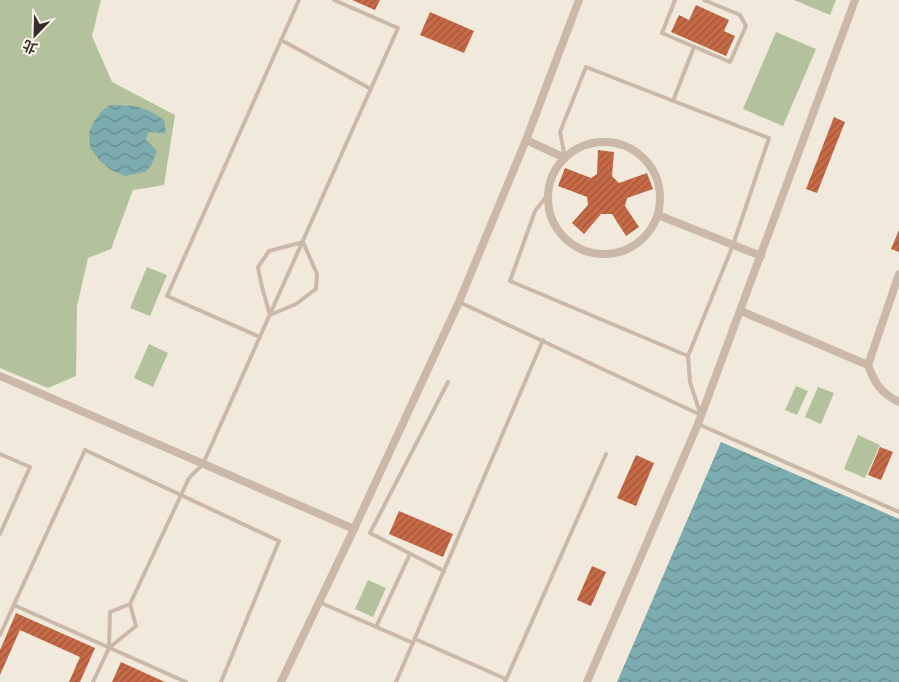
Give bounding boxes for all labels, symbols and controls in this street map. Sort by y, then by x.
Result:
north arrow [10,10,60,60]
text: 北 [20,36,40,58]

